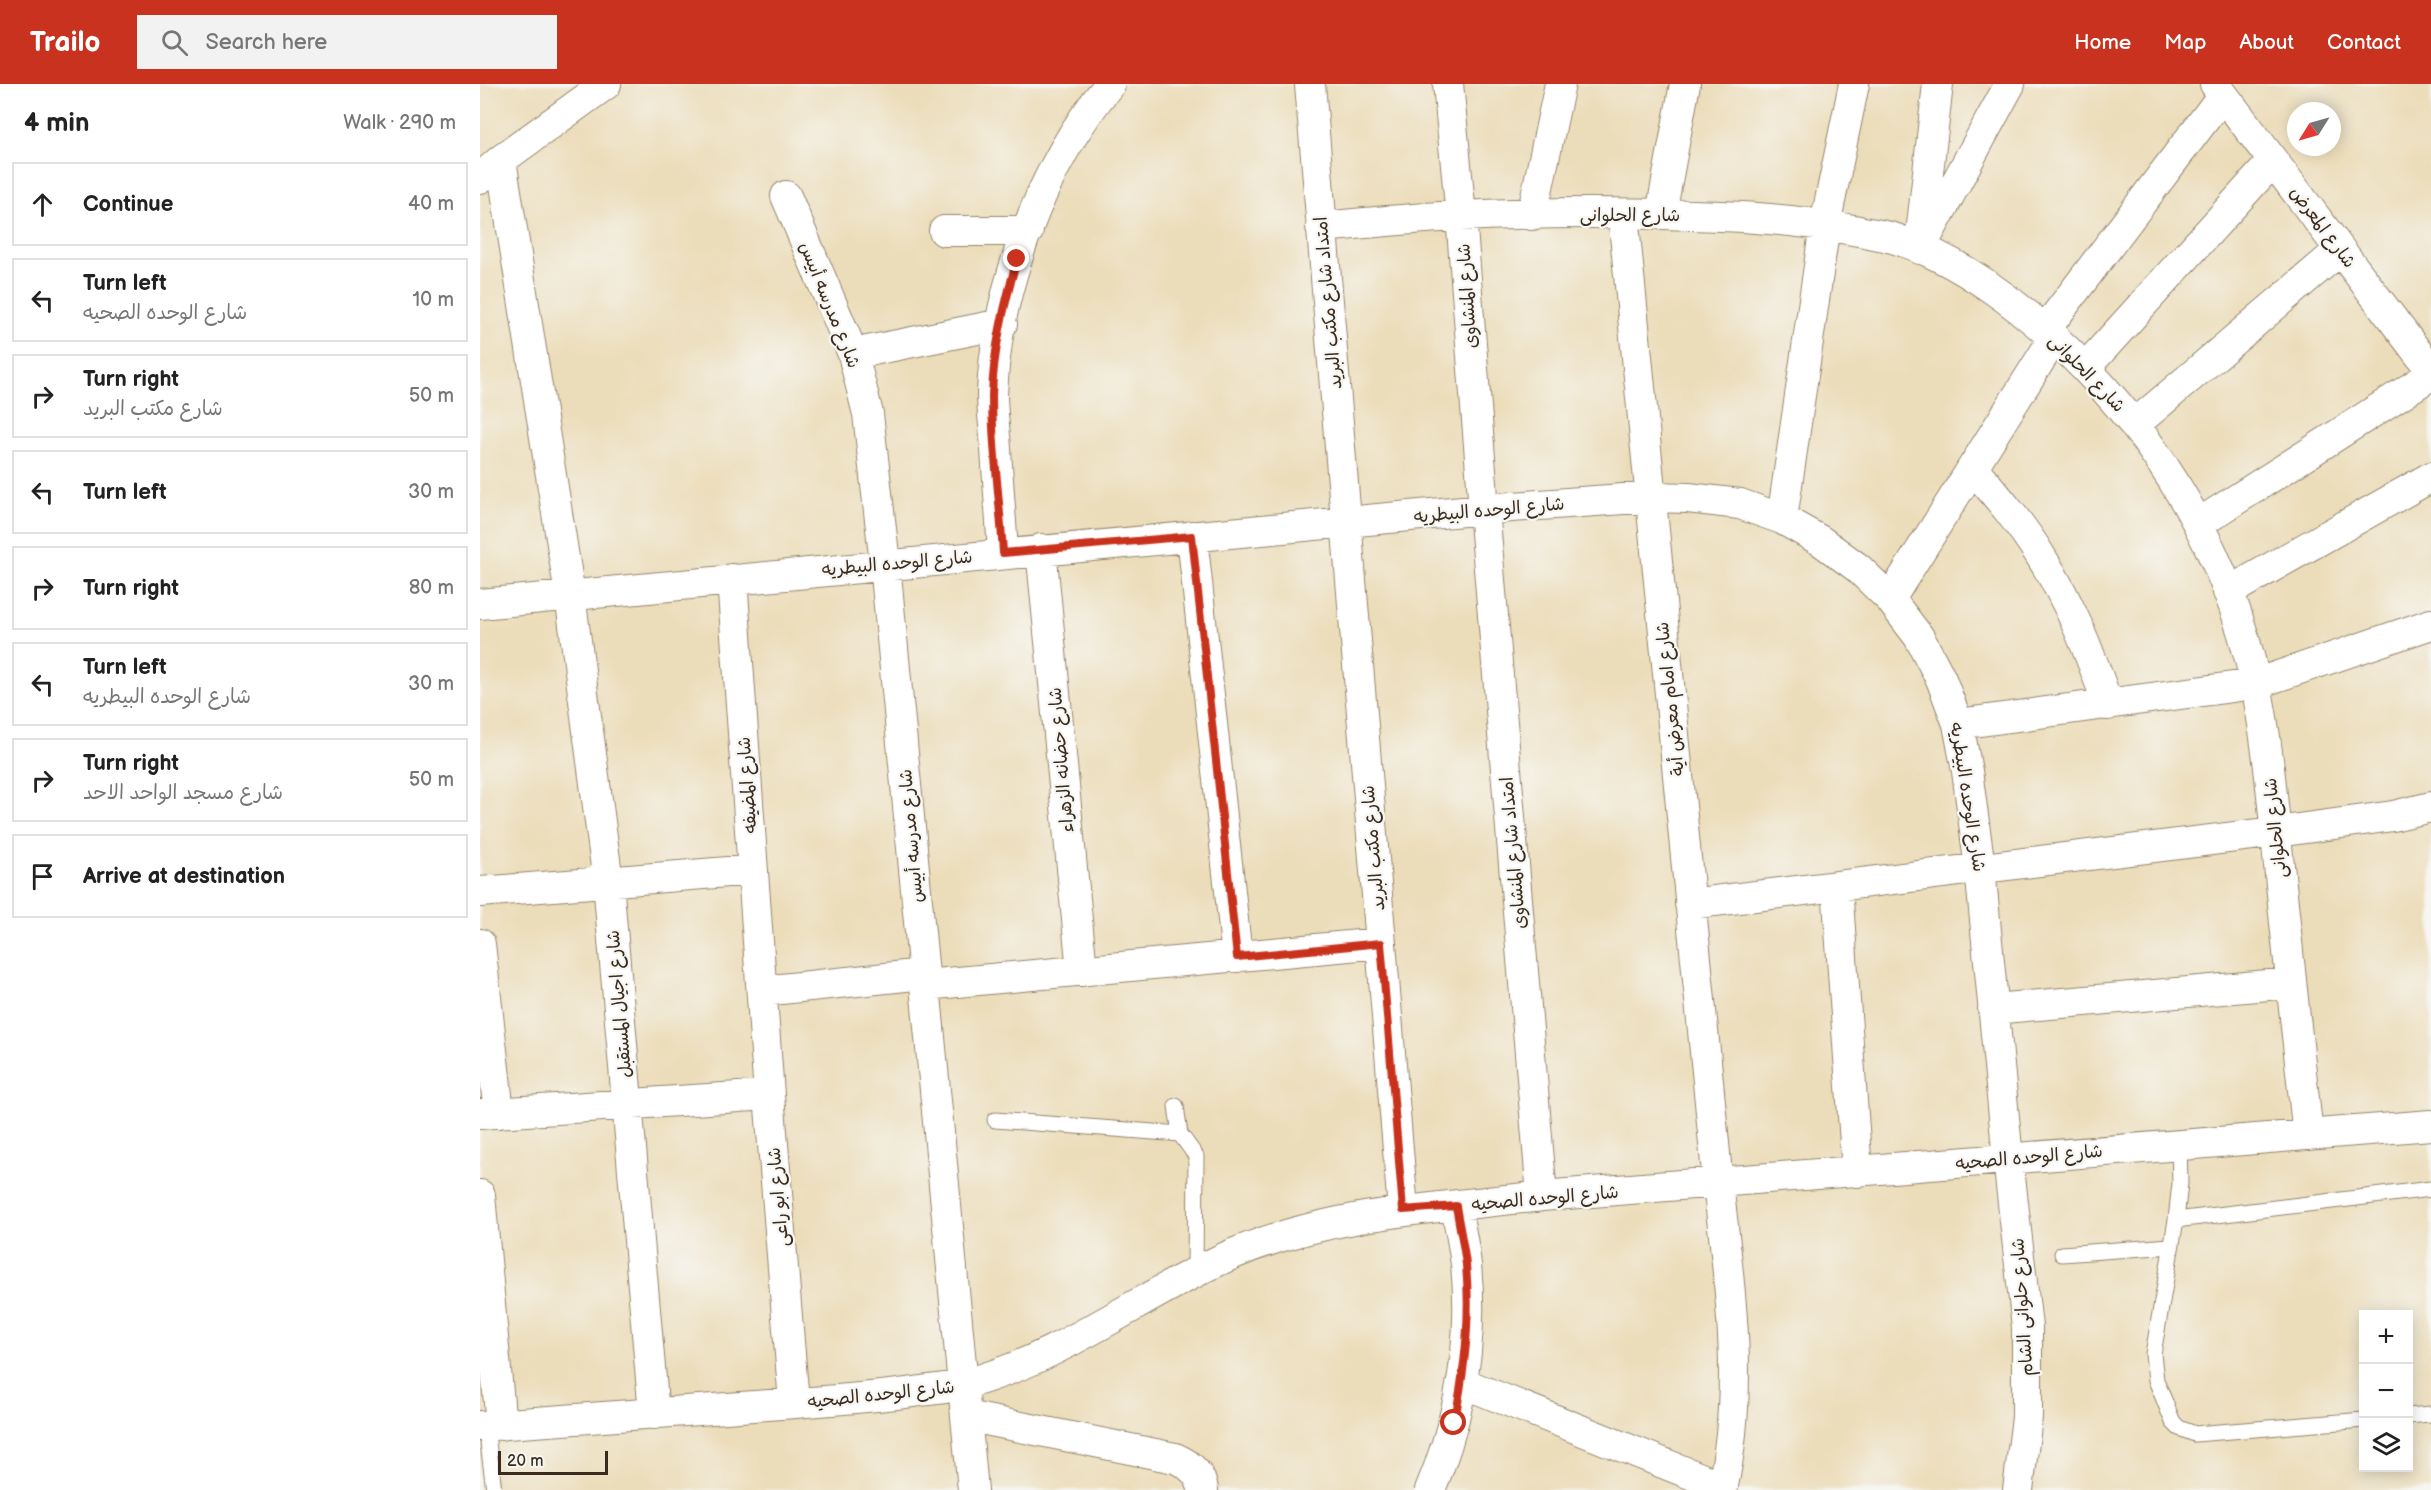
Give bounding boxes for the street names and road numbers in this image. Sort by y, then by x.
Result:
street label: شارع المعرض [2284,182,2360,273]
street label: شارع الحلوانى [1580,205,1680,227]
street label: امتداد شارع مكتب البريد [1310,216,1348,390]
street label: شارع مدرسه أبيس [794,239,864,372]
street label: شارع المنشاوى [1453,243,1483,349]
street label: شارع الحلوانى [2043,330,2129,418]
street label: شارع الوحده البيطريه [1413,493,1565,529]
street label: شارع الوحده البيطريه [821,546,973,582]
street label: شارع امام معرض أية [1652,621,1692,777]
street label: شارع حضانه الزهراء [1045,686,1079,833]
street label: شارع الوحده البيطريه [1944,721,1990,874]
street label: شارع المضيفه [734,736,762,834]
street label: شارع مدرسه أبيس [895,768,929,904]
street label: امتداد شارع المنشاوى [1496,776,1532,930]
street label: شارع الحلوانى [2260,777,2292,879]
street label: شارع مكتب البريد [1358,784,1390,912]
street label: شارع اجيال المستقبل [603,929,637,1079]
street label: شارع الوحده الصحيه [1955,1141,2104,1175]
street label: شارع ابو راعى [764,1146,794,1248]
street label: شارع الوحده الصحيه [1471,1182,1620,1216]
street label: شارع حلوانى الشام [2007,1237,2041,1377]
street label: شارع الوحده الصحيه [806,1376,956,1414]

